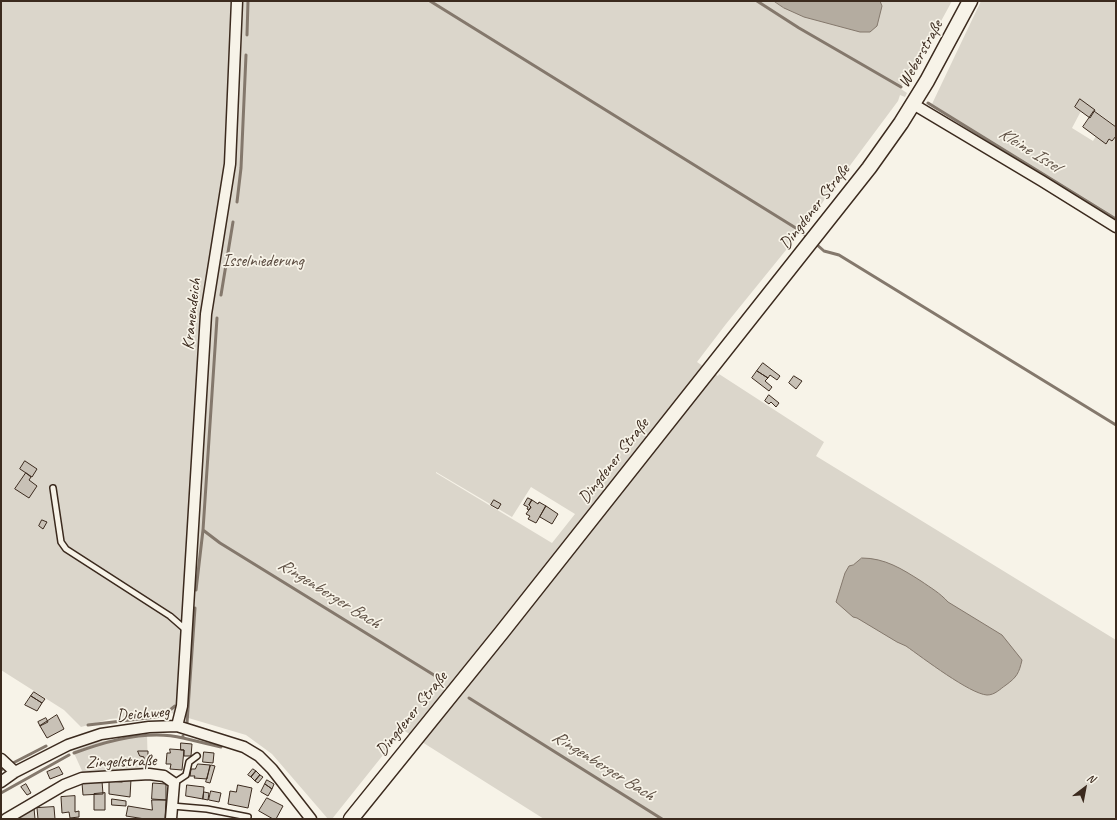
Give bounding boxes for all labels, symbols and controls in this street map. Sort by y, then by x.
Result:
street label: Weberstraße [894,17,948,91]
water label: Kleine Issel [994,123,1064,177]
street label: Dingdener Straße [775,160,855,254]
park label: Isselniederung [222,252,304,272]
street label: Kranendeich [178,277,206,351]
street label: Dingdener Straße [574,414,654,508]
water label: Ringenberger Bach [274,554,384,634]
street label: Dingdener Straße [372,668,452,760]
street label: Deichweg [116,702,170,726]
water label: Ringenberger Bach [548,726,658,806]
street label: Zingelstraße [85,751,157,773]
north arrow [1065,768,1105,808]
text: N [1085,770,1098,786]

